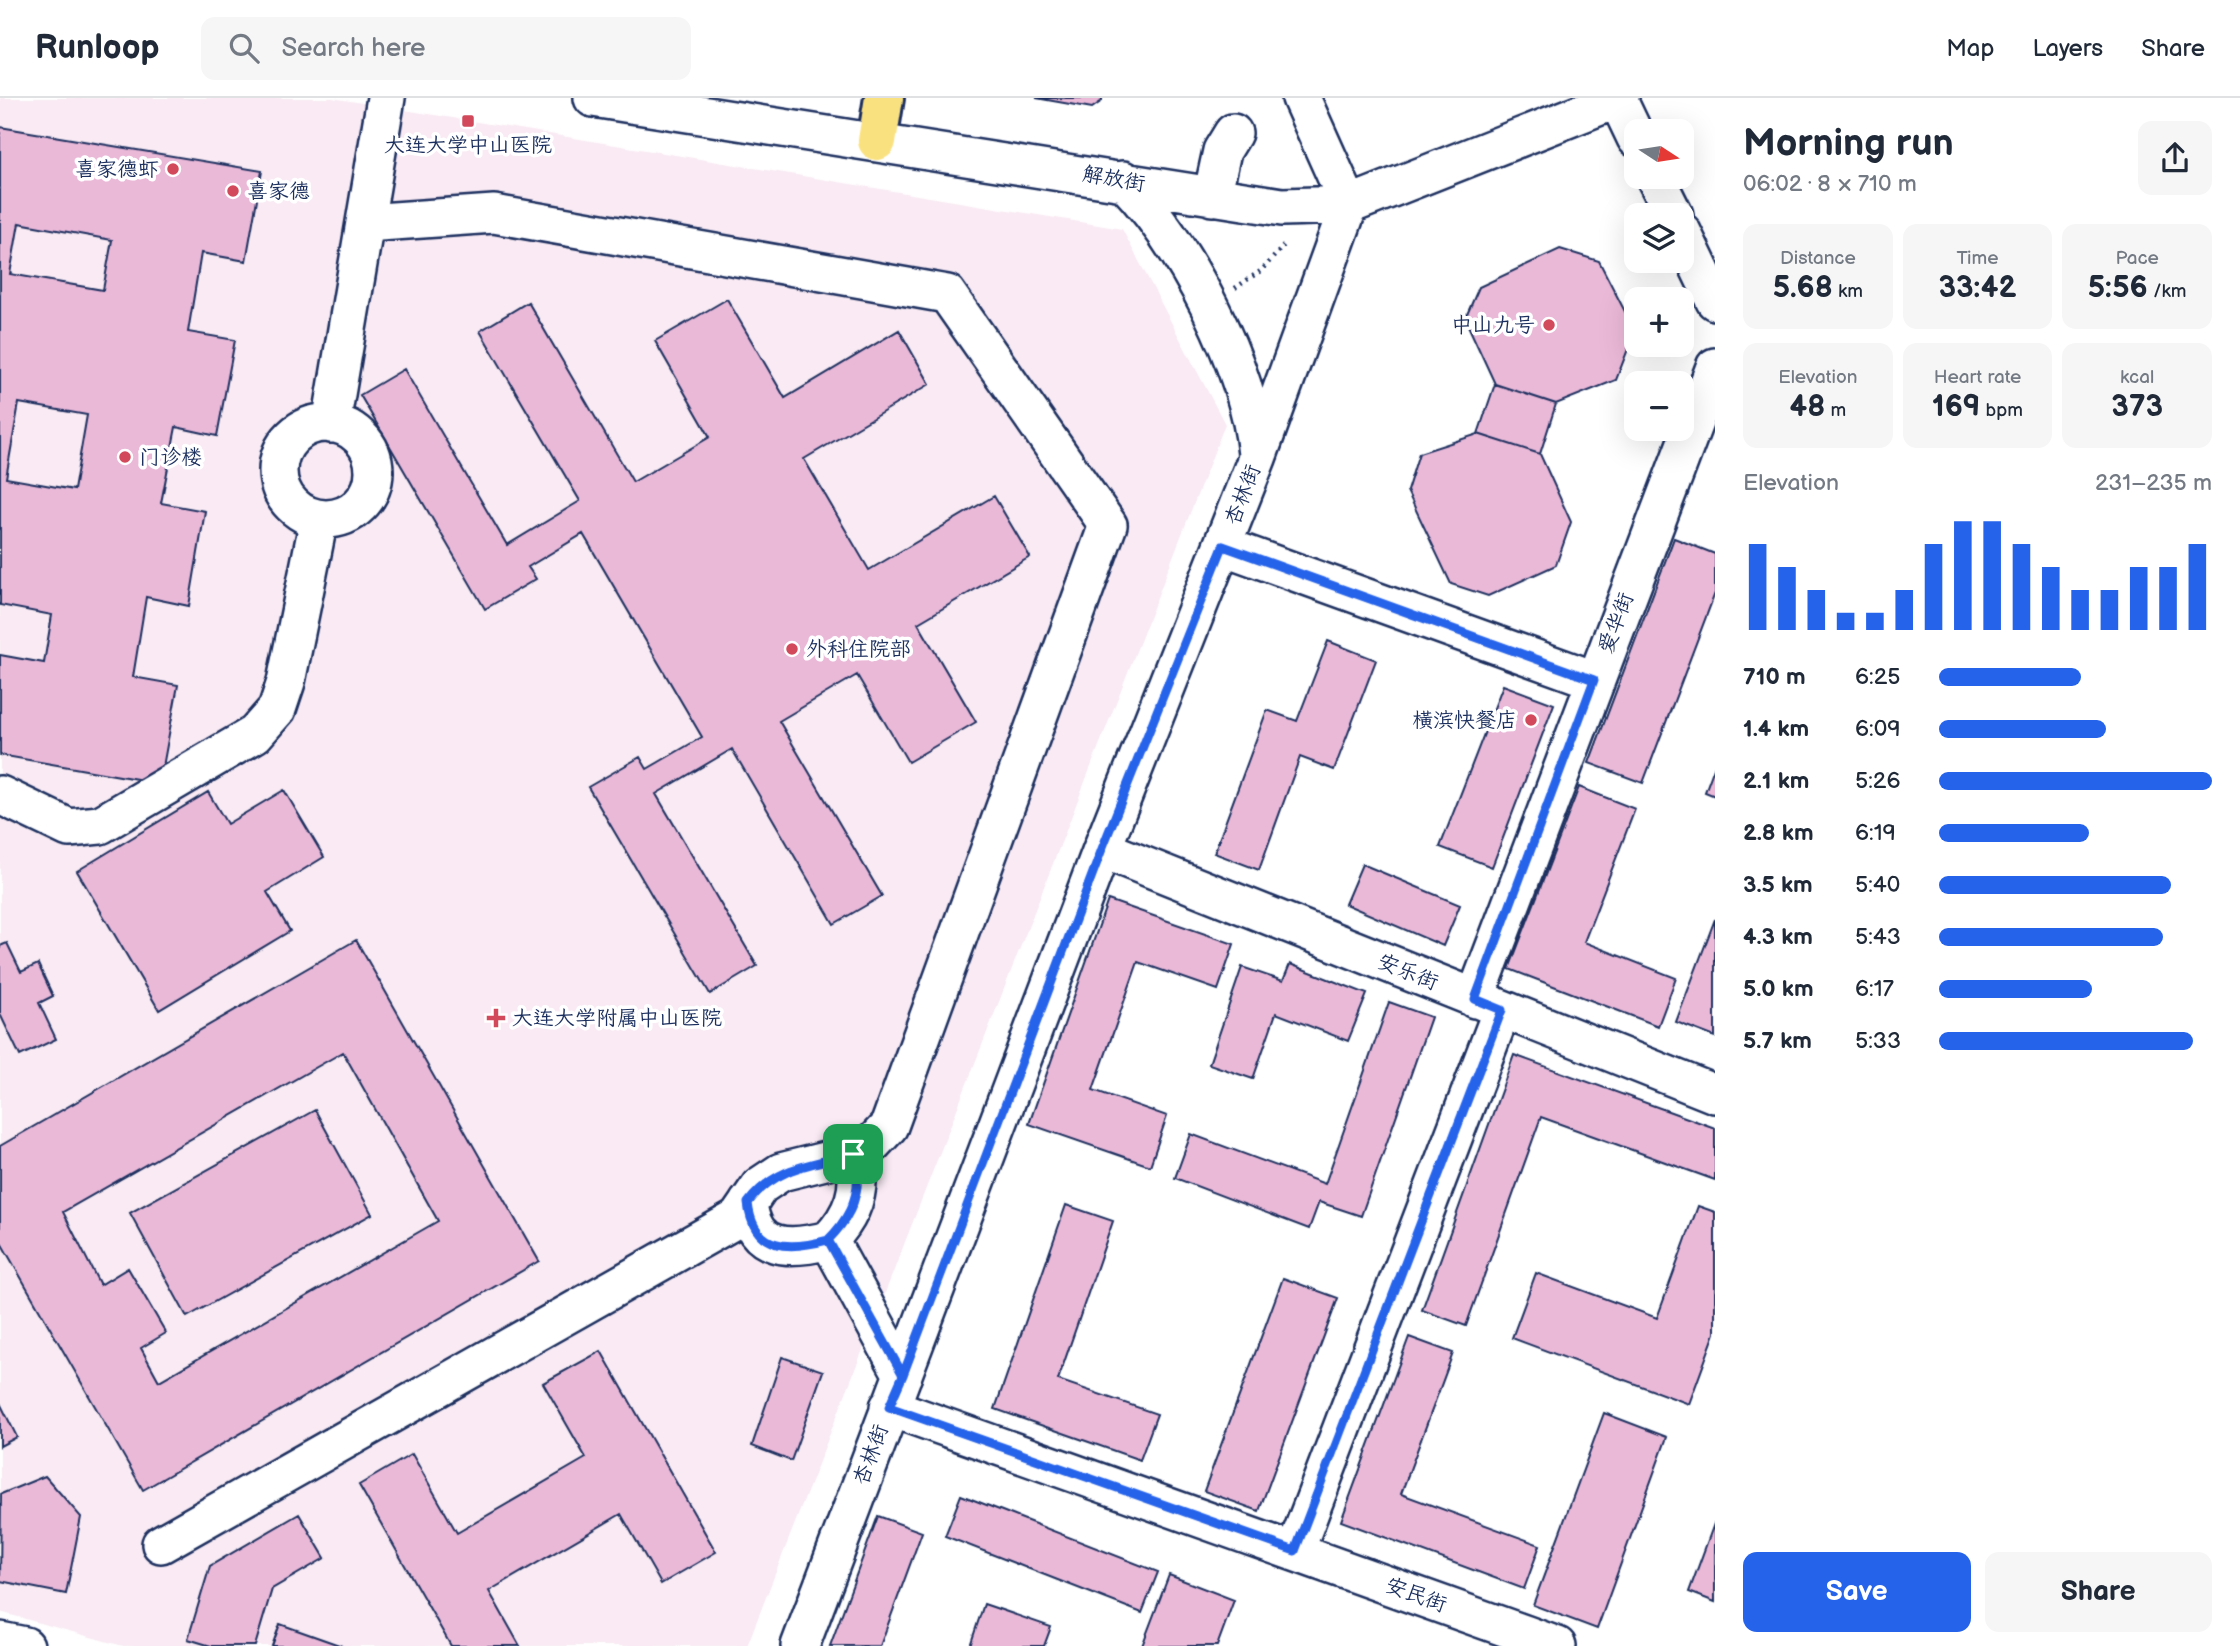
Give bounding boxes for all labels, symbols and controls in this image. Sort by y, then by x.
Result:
search box [201,17,691,80]
text: Runloop [35,28,159,68]
icon: search [225,29,263,67]
text: Search here [281,33,425,64]
text: Map [1946,34,1994,63]
text: Layers [2032,34,2103,63]
text: Share [2141,34,2205,63]
marker: 大连大学中山医院 [460,113,476,129]
north arrow [1624,119,1694,189]
map controls [1624,119,1694,441]
text: Morning run [1743,121,1954,166]
button: share [2138,121,2212,195]
place label: 大连大学中山医院 [384,133,552,158]
place label: 喜家德虾 [75,157,159,182]
marker: 喜家德虾 [165,161,181,177]
street label: 解放街 [1081,161,1147,197]
text: 06:02 · 8 × 710 m [1743,170,1917,198]
place label: 喜家德 [247,179,310,204]
marker: 喜家德 [225,183,241,199]
button: layers [1624,203,1694,273]
text: Distance [1780,247,1856,270]
text: Time [1956,247,1999,270]
text: Pace [2116,247,2159,270]
text: 5.68 [1773,270,1833,306]
text: 33:42 [1939,270,2016,306]
text: 5:56 [2088,270,2148,306]
text: km [1833,280,1863,303]
text: /km [2148,280,2187,303]
button: + [1624,287,1694,357]
place label: 中山九号 [1451,313,1535,338]
marker: 中山九号 [1541,317,1557,333]
text: Elevation [1778,366,1857,389]
text: Heart rate [1934,366,2021,389]
text: kcal [2120,366,2154,389]
button: − [1624,371,1694,441]
text: 48 [1790,389,1825,425]
text: 169 [1932,389,1980,425]
text: 373 [2111,389,2163,425]
text: m [1825,399,1846,422]
text: bpm [1980,399,2023,422]
place label: 门诊楼 [139,445,202,470]
marker: 门诊楼 [117,449,133,465]
street label: 杏林街 [1220,461,1266,529]
text: Elevation [1743,469,1839,497]
text: 231–235 m [2095,469,2212,497]
street label: 爱华街 [1593,589,1639,657]
place label: 外科住院部 [806,637,911,662]
marker: 外科住院部 [784,641,800,657]
text: 710 m [1743,663,1806,691]
text: 6:25 [1855,663,1900,691]
place label: 横滨快餐店 [1412,708,1517,733]
marker: 横滨快餐店 [1523,712,1539,728]
text: 1.4 km [1743,715,1809,743]
text: 6:09 [1855,715,1901,743]
text: 2.1 km [1743,767,1809,795]
text: 5:26 [1855,767,1900,795]
text: 2.8 km [1743,819,1814,847]
text: 6:19 [1855,819,1896,847]
text: 3.5 km [1743,871,1813,899]
text: 5:40 [1855,871,1900,899]
text: 4.3 km [1743,923,1813,951]
text: 5:43 [1855,923,1901,951]
street label: 安乐街 [1374,949,1442,995]
text: 5.0 km [1743,975,1814,1003]
text: 6:17 [1855,975,1894,1003]
place label: 大连大学附属中山医院 [512,1006,722,1031]
marker: 大连大学附属中山医院 [486,1008,506,1028]
text: 5.7 km [1743,1027,1812,1055]
text: 5:33 [1855,1027,1901,1055]
pin [823,1124,883,1184]
icon: arrive [834,1135,872,1173]
street label: 杏林街 [848,1421,894,1489]
button: Save [1743,1552,1971,1632]
button: Share [1985,1552,2212,1632]
street label: 安民街 [1382,1572,1450,1618]

